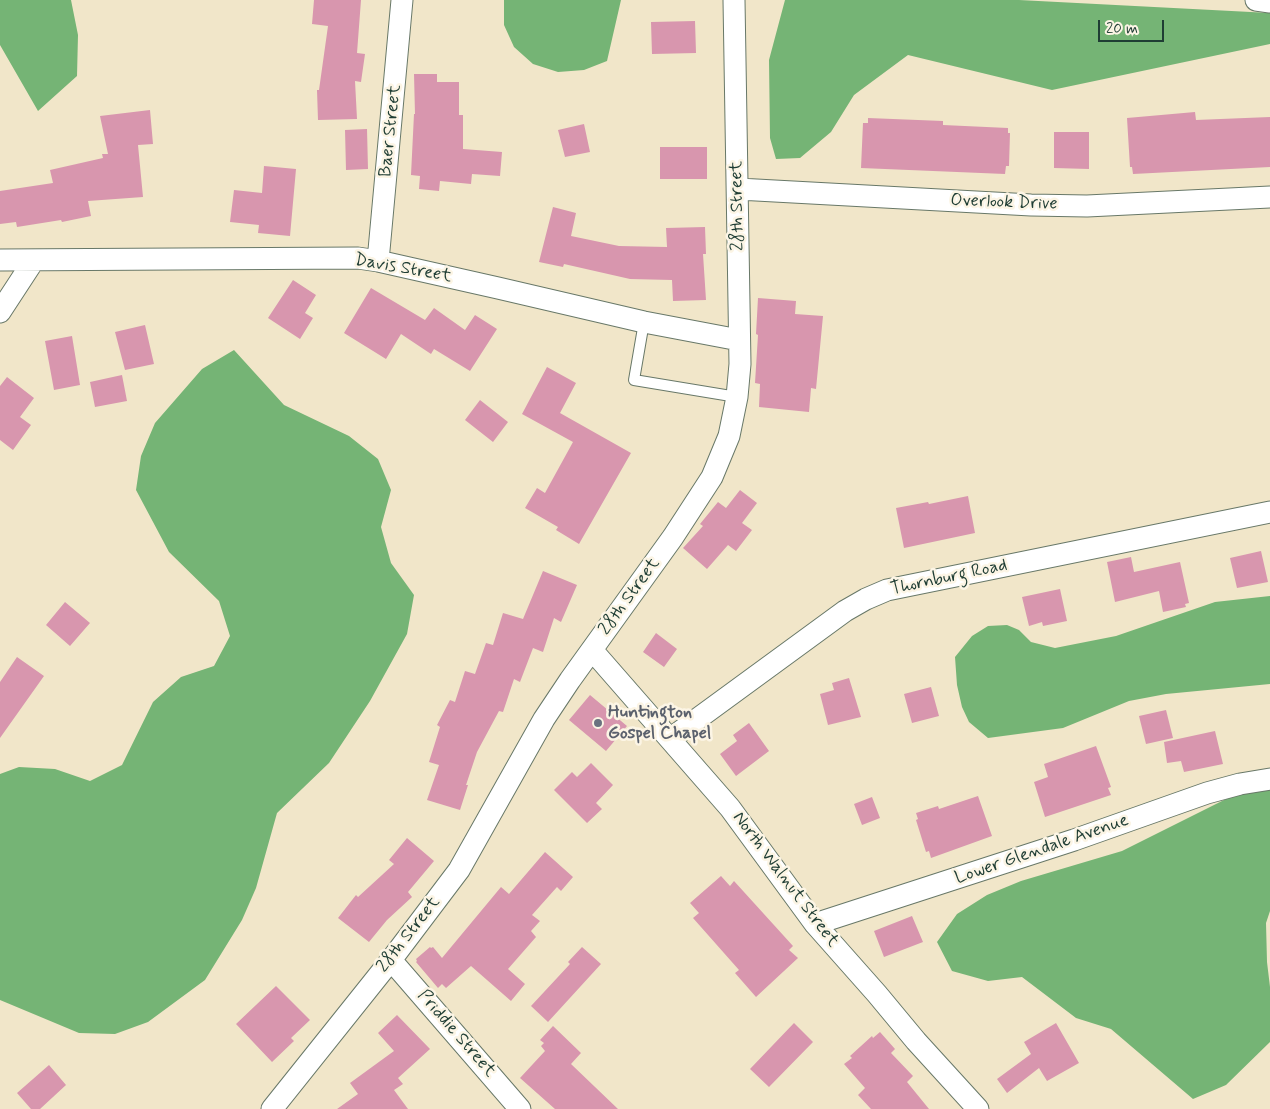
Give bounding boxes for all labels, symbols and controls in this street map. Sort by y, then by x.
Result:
scale bar [1100,10,1166,42]
text: 20 m [1106,19,1138,39]
street label: Baer Street [375,84,407,178]
street label: 28th Street [726,161,750,251]
street label: Overlook Drive [950,190,1058,216]
street label: Davis Street [353,250,453,288]
street label: 28th Street [595,554,665,640]
street label: Thornburg Road [889,555,1009,601]
place label: Huntington Gospel Chapel [608,702,711,744]
marker: Huntington Gospel Chapel [592,717,604,729]
street label: North Walnut Street [727,808,843,952]
street label: Lower Glendale Avenue [952,810,1132,890]
street label: 28th Street [373,893,445,977]
street label: Priddie Street [412,986,500,1082]

